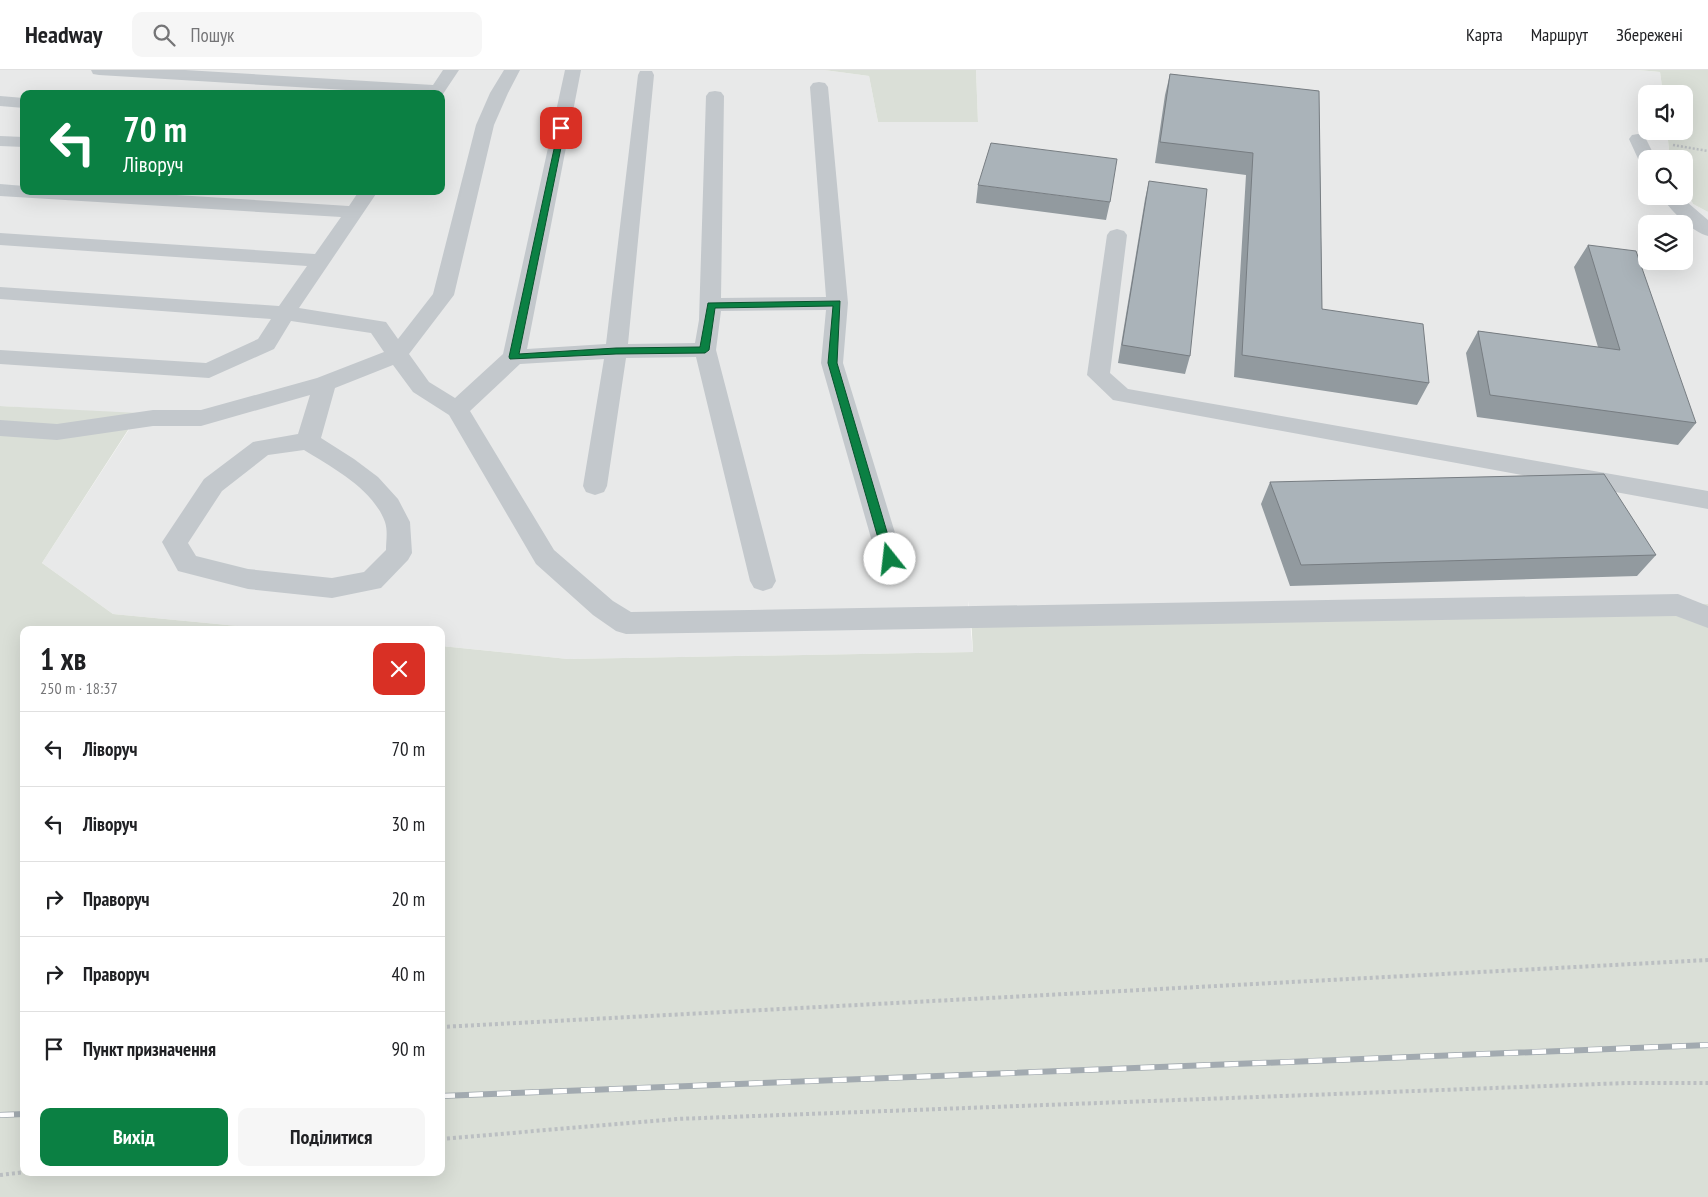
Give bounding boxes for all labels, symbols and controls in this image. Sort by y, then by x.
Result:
search box [132,12,482,57]
text: Headway [25,19,102,50]
icon: search [150,21,178,49]
text: Пошук [190,23,234,47]
text: Карта [1466,23,1503,46]
text: Маршрут [1531,23,1588,46]
text: Збережені [1616,23,1683,46]
map controls [1638,85,1693,270]
button: sound [1638,85,1693,140]
text: 70 m [123,106,187,152]
pin [540,107,582,149]
icon: left [40,110,105,175]
icon: arrive [547,114,575,142]
text: Ліворуч [123,150,184,178]
button: search [1638,150,1693,205]
button: layers [1638,215,1693,270]
position arrow [863,532,915,584]
text: 1 хв [40,639,86,678]
button: close [373,643,425,695]
text: 250 m · 18:37 [40,678,118,698]
icon: left [40,735,68,763]
text: Ліворуч [83,737,137,761]
text: 70 m [392,737,425,761]
icon: left [40,810,68,838]
text: Ліворуч [83,812,137,836]
text: 30 m [392,812,425,836]
icon: right [40,885,68,913]
text: Праворуч [83,887,150,911]
text: 20 m [392,887,425,911]
icon: right [40,960,68,988]
text: Праворуч [83,962,150,986]
text: 40 m [392,962,425,986]
icon: arrive [40,1035,68,1063]
text: Пункт призначення [83,1037,216,1061]
text: 90 m [392,1037,425,1061]
button: Вихід [40,1108,228,1166]
button: Поділитися [238,1108,425,1166]

